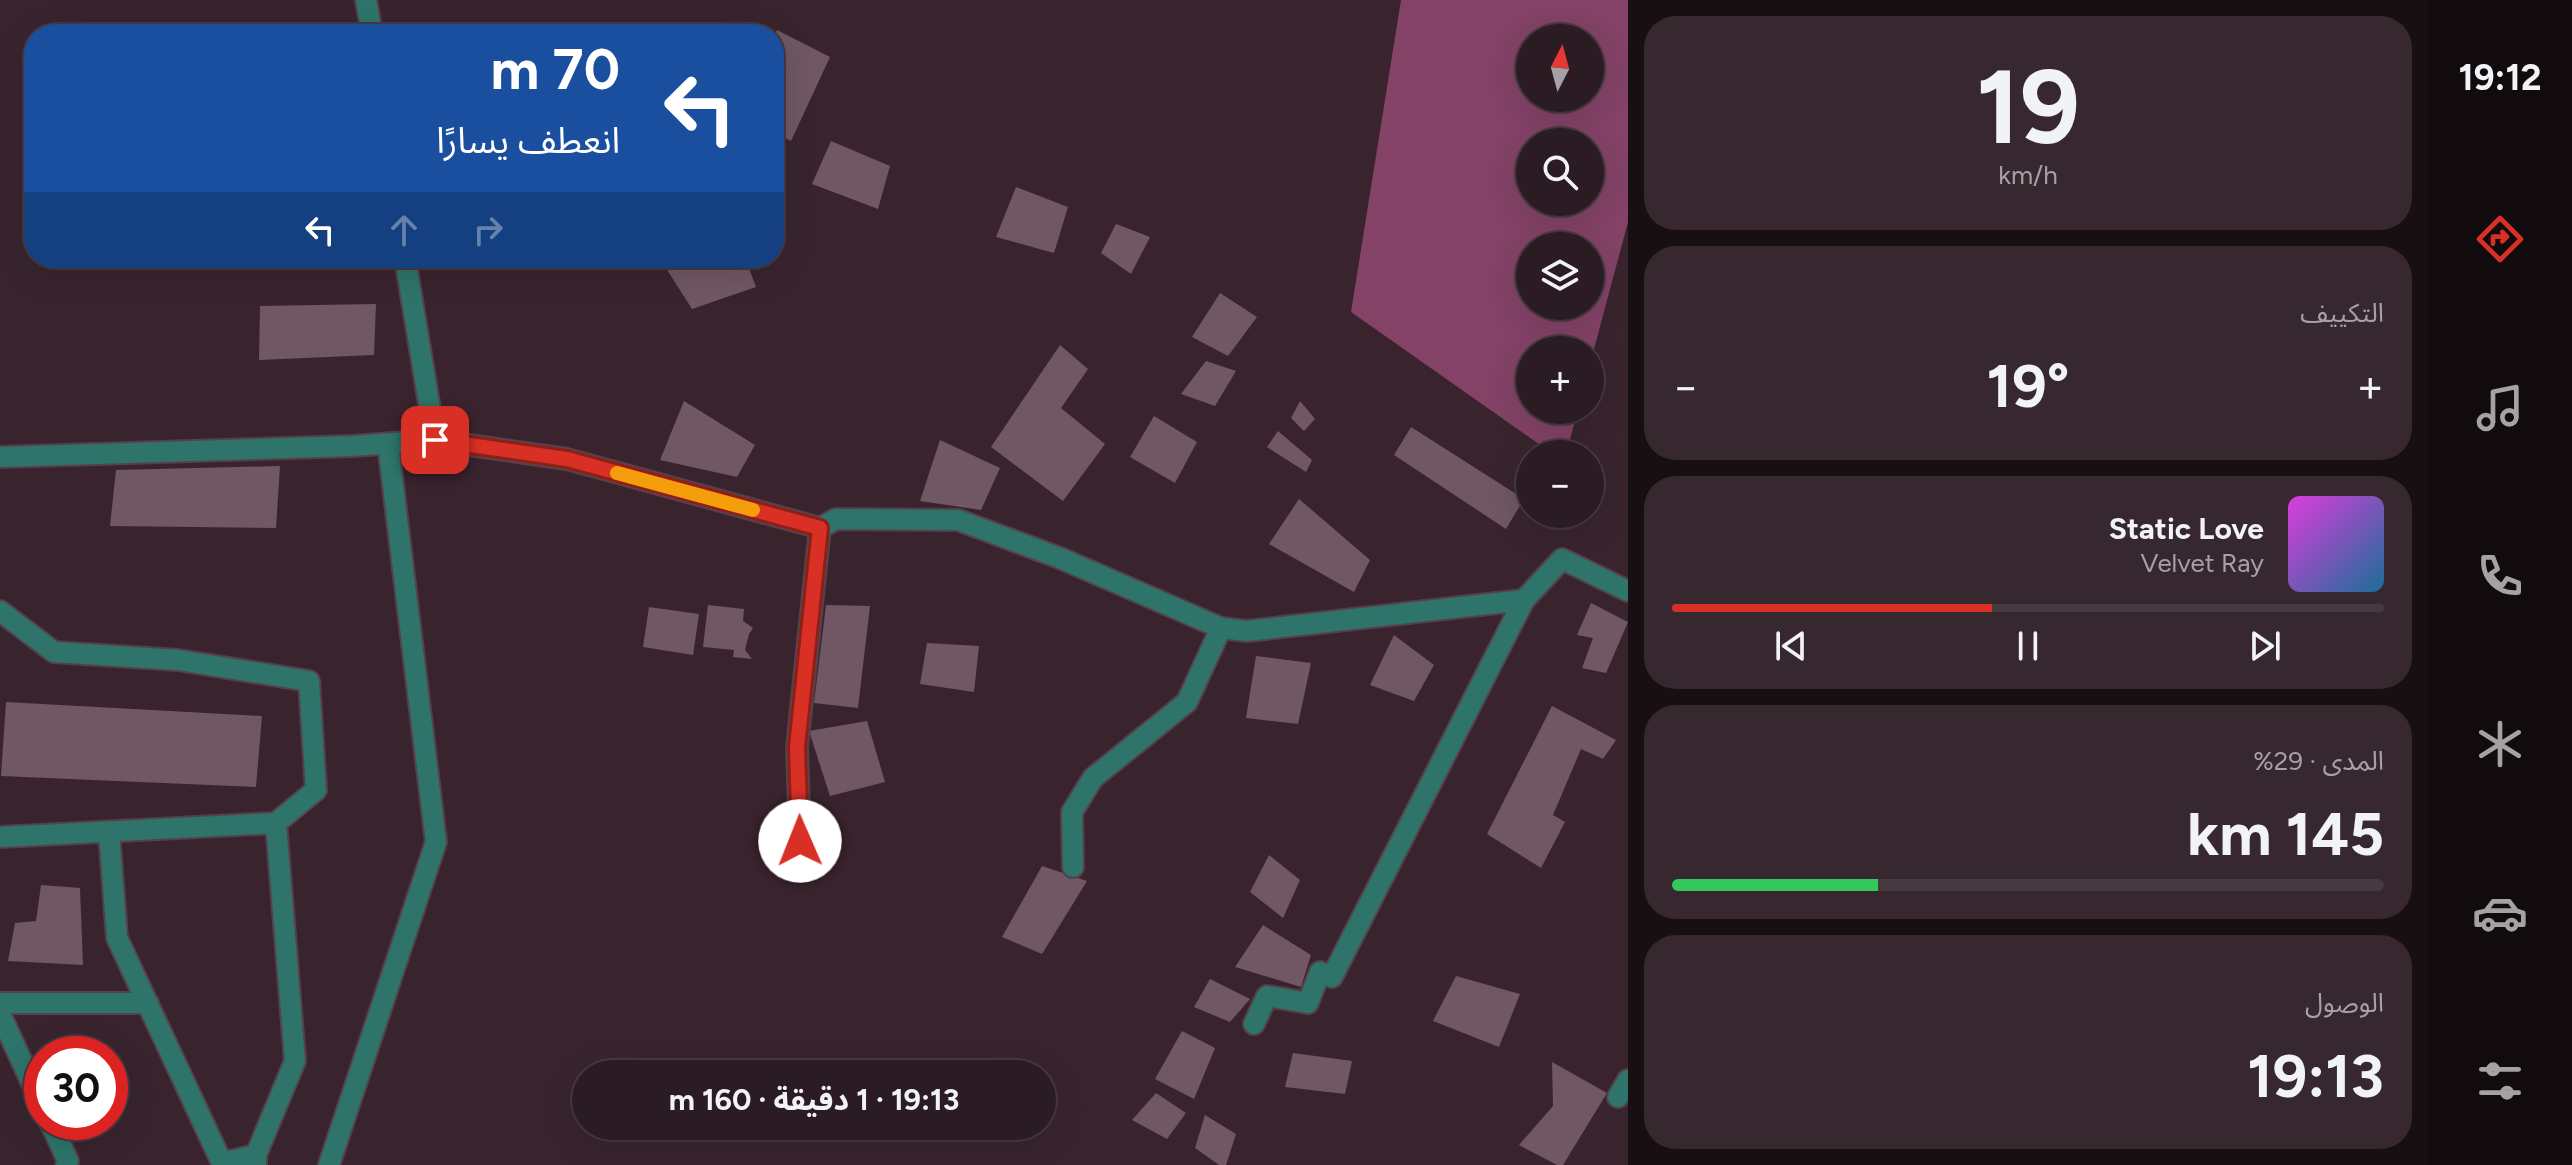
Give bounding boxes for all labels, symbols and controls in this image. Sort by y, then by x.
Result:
north arrow [1516,24,1604,112]
map controls [1516,24,1604,528]
text: 70 m [490,36,620,103]
text: 19 [1976,44,2080,169]
icon: left [648,56,752,160]
text: 19:12 [2459,56,2541,99]
text: انعطف يسارًا [436,119,620,162]
button: search [1516,128,1604,216]
text: km/h [1998,159,2058,191]
icon: left [298,208,342,252]
icon: ahead [382,208,426,252]
icon: right [466,208,510,252]
icon: directions [2472,211,2528,267]
button: layers [1516,232,1604,320]
text: التكييف [2300,297,2384,329]
button: + [1516,336,1604,424]
text: 19° [1987,350,2069,422]
text: − [1672,360,1699,413]
text: + [2357,360,2384,413]
icon: music [2472,380,2528,436]
pin [401,406,469,474]
icon: arrive [413,418,457,462]
button: − [1516,440,1604,528]
text: Static Love [2109,510,2264,547]
text: Velvet Ray [2140,547,2264,579]
icon: phone [2472,548,2528,604]
icon: previous [1769,624,1813,668]
icon: pause [2006,624,2050,668]
icon: next [2243,624,2287,668]
icon: climate [2472,716,2528,772]
text: المدى · 29% [2253,745,2384,777]
text: 145 km [2187,798,2384,870]
position arrow [758,799,842,883]
icon: car [2472,885,2528,941]
text: الوصول [2305,987,2384,1019]
speed limit sign: 30 [24,1036,128,1140]
text: 19:13 [2247,1040,2384,1112]
icon: filters [2472,1053,2528,1109]
text: 19:13 · 1 دقيقة · 160 m [669,1081,959,1118]

